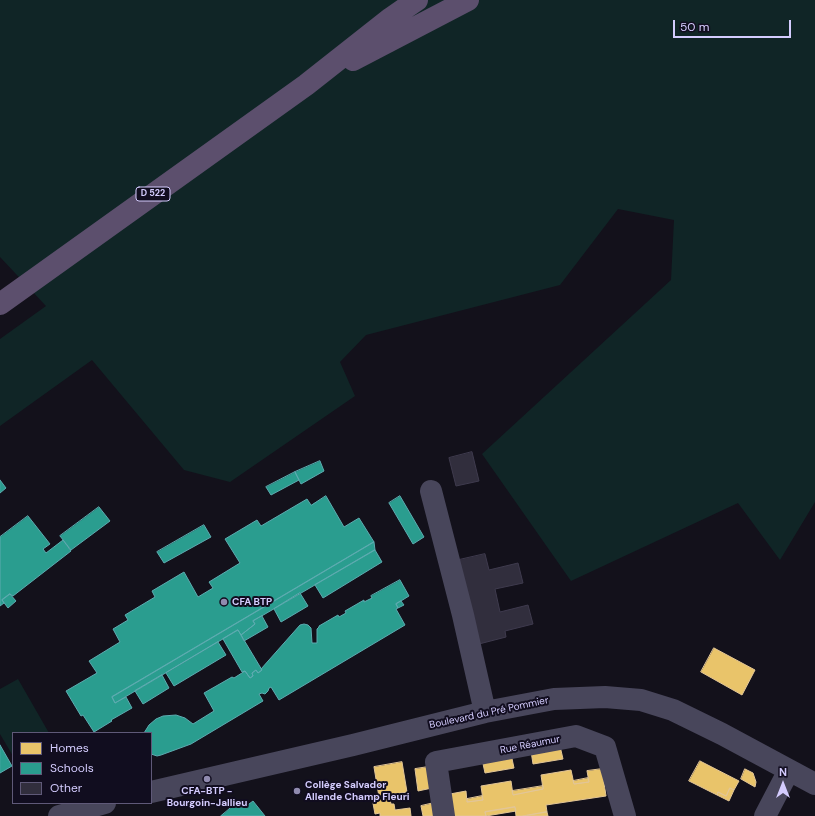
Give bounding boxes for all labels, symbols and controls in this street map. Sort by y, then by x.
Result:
scale bar [675,12,793,38]
text: 50 m [680,19,709,35]
road number: D 522 [136,187,170,201]
place label: CFA BTP [232,596,272,608]
marker: CFA BTP [219,597,229,607]
street label: Boulevard du Pré Pommier [428,694,550,732]
legend [12,732,152,804]
street label: Rue Réaumur [499,733,561,757]
text: Homes [50,740,89,756]
text: Schools [50,760,94,776]
north arrow [763,764,803,804]
text: N [779,765,787,779]
marker: CFA-BTP - Bourgoin-Jallieu [202,774,212,784]
place label: Collège Salvador Allende Champ Fleuri [305,779,410,802]
text: Other [50,780,82,796]
place label: CFA-BTP - Bourgoin-Jallieu [167,785,247,808]
marker: Collège Salvador Allende Champ Fleuri [292,786,302,796]

